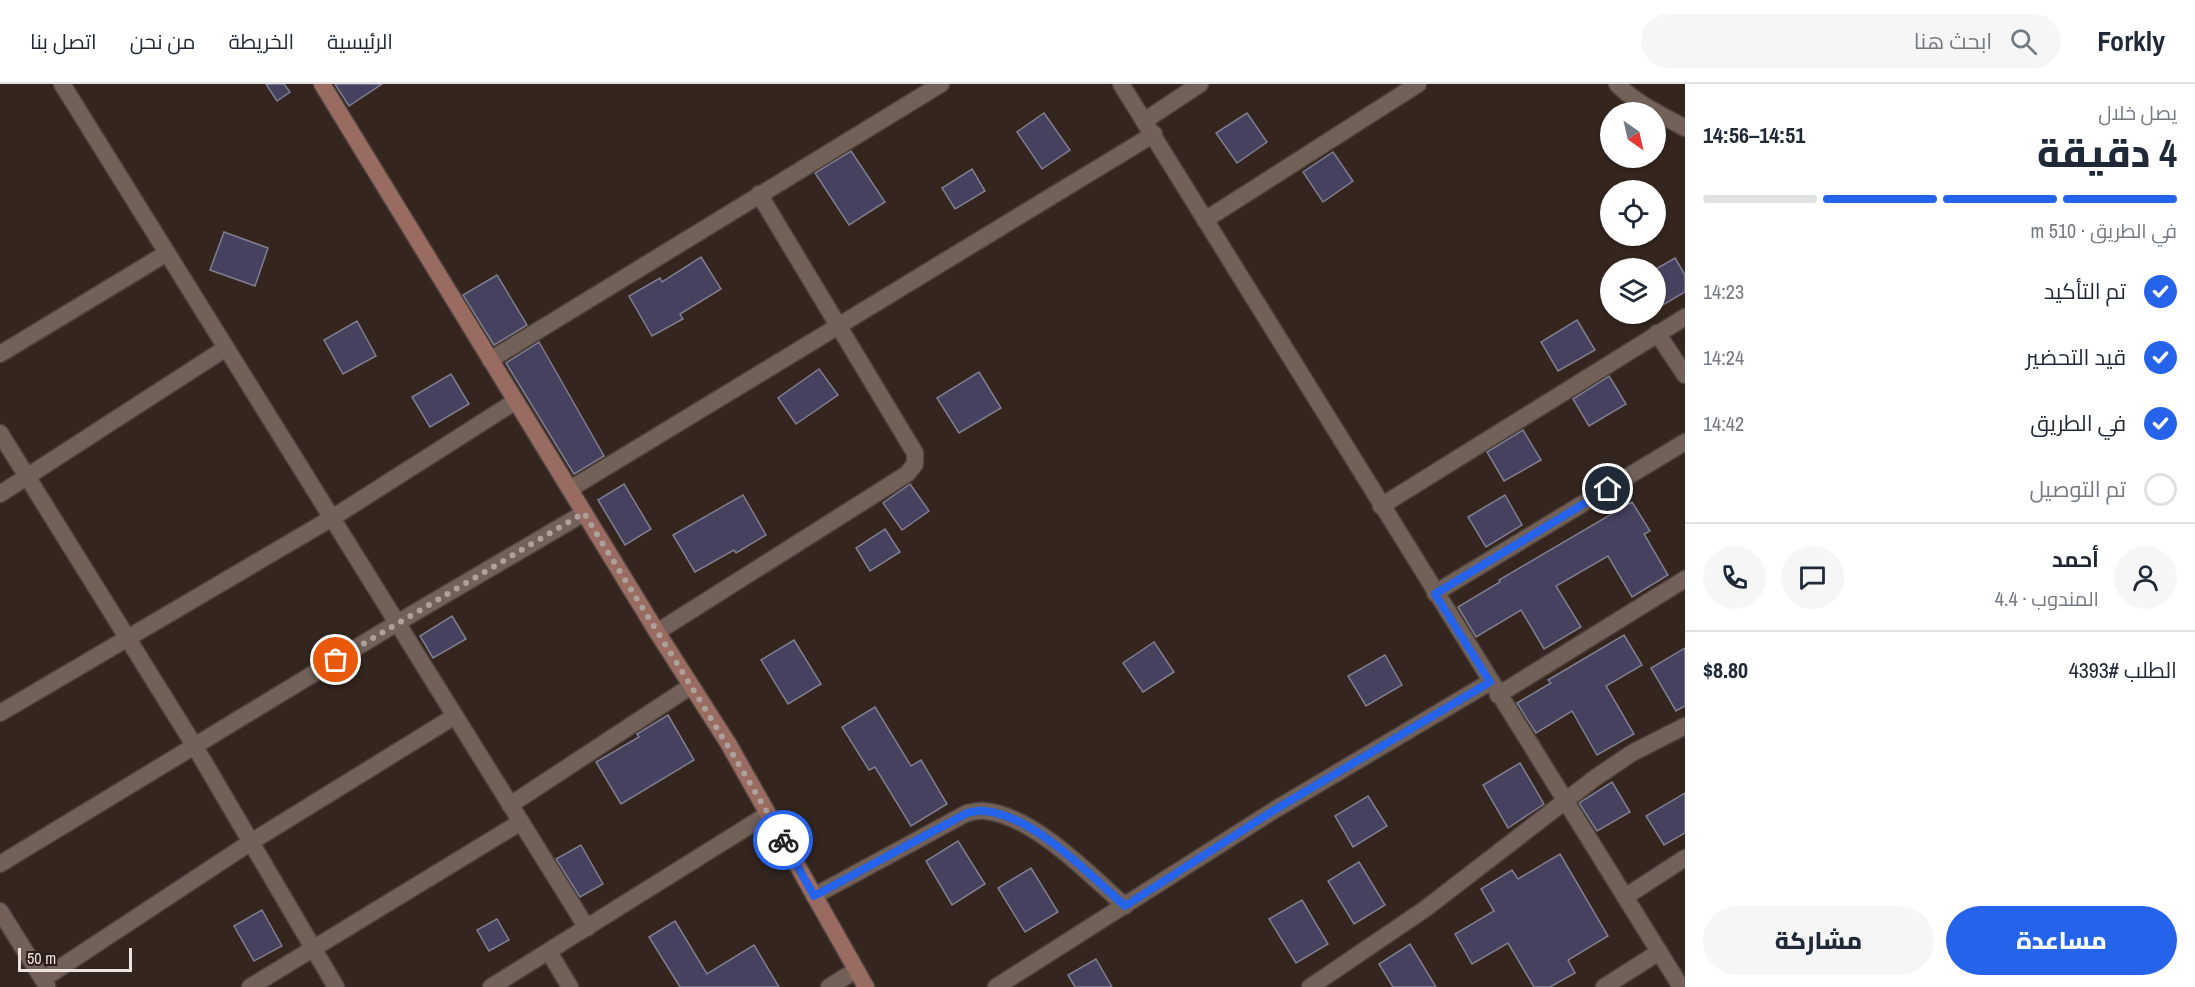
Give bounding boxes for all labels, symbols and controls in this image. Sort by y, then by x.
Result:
search box [1641,14,2061,68]
text: Forkly [2097,22,2165,60]
icon: search [2007,25,2040,58]
text: ابحث هنا [1914,26,1992,56]
text: اتصل بنا [30,27,97,56]
text: من نحن [130,27,196,56]
text: الخريطة [229,27,294,56]
text: الرئيسية [327,27,393,56]
text: يصل خلال [2098,99,2177,126]
north arrow [1600,102,1666,168]
map controls [1600,102,1666,324]
text: 14:51–14:56 [1703,120,1805,150]
text: 4 دقيقة [2037,127,2177,179]
button: locate [1600,180,1666,246]
text: في الطريق · 510 m [2031,217,2177,244]
button: layers [1600,258,1666,324]
icon: check [2144,275,2177,308]
text: تم التأكيد [2044,276,2126,306]
text: 14:23 [1703,278,1744,305]
icon: check [2144,341,2177,374]
text: قيد التحضير [2026,342,2126,372]
text: 14:24 [1703,344,1744,371]
icon: check [2144,407,2177,440]
text: في الطريق [2030,408,2126,438]
text: 14:42 [1703,410,1744,437]
pin [1582,463,1633,514]
icon: home [1591,472,1624,505]
text: تم التوصيل [2030,474,2126,504]
text: أحمد [2052,544,2099,574]
button: phone [1703,546,1766,609]
button: chat [1781,546,1844,609]
button: person [2114,546,2177,609]
text: المندوب · 4.4 [1995,585,2099,612]
pin [310,634,361,685]
icon: bag [319,643,352,676]
text: $8.80 [1703,655,1748,685]
text: الطلب #4393 [2069,655,2177,685]
courier [753,810,813,870]
icon: bike [767,824,800,857]
button: مشاركة [1703,906,1934,975]
button: مساعدة [1946,906,2177,975]
scale bar [18,945,132,972]
text: 50 m [27,947,56,969]

